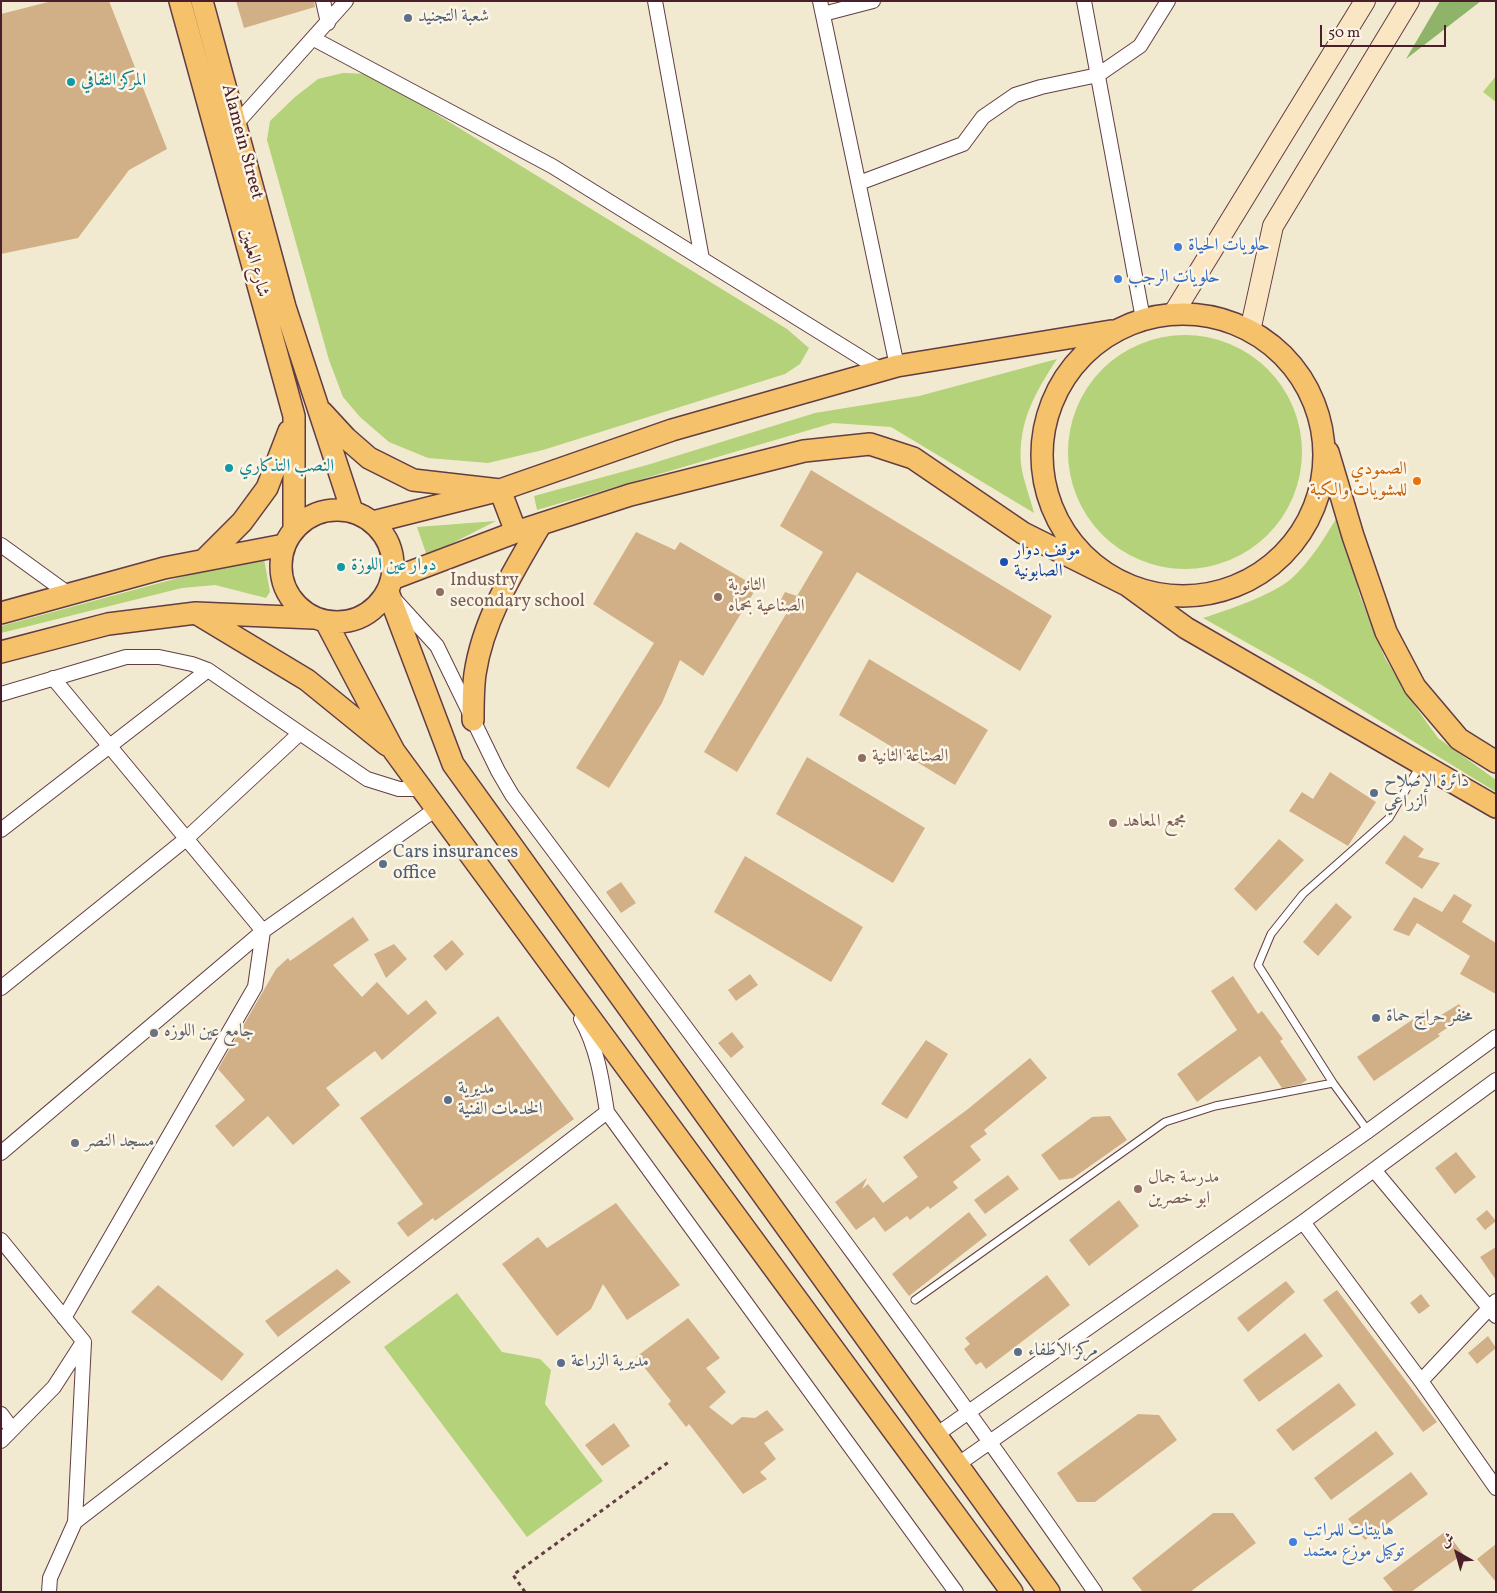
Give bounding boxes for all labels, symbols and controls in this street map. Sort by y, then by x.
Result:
place label: شعبة التجنيد [418,7,489,29]
marker: شعبة التجنيد [402,12,414,24]
scale bar [1322,15,1448,47]
text: 50 m [1328,23,1360,44]
place label: المركز الثقافي [81,71,146,93]
marker: المركز الثقافي [65,76,77,88]
street label: Alamein Street [215,82,267,202]
street label: شارع العلمين [233,226,273,300]
place label: حلويات الحياة [1188,236,1270,258]
marker: حلويات الحياة [1172,241,1184,253]
place label: حلويات الرجب [1128,268,1220,290]
marker: حلويات الرجب [1112,273,1124,285]
place label: النصب التذكاري [239,457,334,479]
place label: الصمودي للمشويات والكبة [1310,460,1407,502]
marker: النصب التذكاري [223,462,235,474]
marker: الصمودي للمشويات والكبة [1411,475,1423,487]
place label: موقف دوار الصابونية [1014,541,1081,584]
place label: دوار عين اللوزة [351,556,436,578]
marker: موقف دوار الصابونية [998,556,1010,568]
marker: دوار عين اللوزة [335,561,347,573]
place label: Industry secondary school [450,571,585,614]
place label: الثانوية الصناعية بحماه [728,576,805,618]
marker: Industry secondary school [434,586,446,598]
marker: الثانوية الصناعية بحماه [712,591,724,603]
place label: الصناعة الثانية [872,747,948,769]
marker: الصناعة الثانية [856,752,868,764]
place label: دائرة الإصلاح الزراعي [1384,772,1469,814]
marker: دائرة الإصلاح الزراعي [1368,787,1380,799]
place label: مجمع المعاهد [1123,812,1186,834]
marker: مجمع المعاهد [1107,817,1119,829]
place label: Cars insurances office [393,843,518,886]
marker: Cars insurances office [377,858,389,870]
place label: مخفر حراج حماة [1386,1007,1473,1029]
marker: مخفر حراج حماة [1370,1012,1382,1024]
place label: جامع عين اللوزه [164,1022,254,1044]
marker: جامع عين اللوزه [148,1027,160,1039]
place label: مديرية الخدمات الفنية [458,1079,543,1122]
marker: مديرية الخدمات الفنية [442,1094,454,1106]
place label: مسجد النصر [85,1132,154,1154]
marker: مسجد النصر [69,1137,81,1149]
place label: مدرسة جمال ابو خصرين [1148,1168,1219,1210]
marker: مدرسة جمال ابو خصرين [1132,1183,1144,1195]
place label: مركز الاطفاء [1028,1341,1098,1363]
marker: مركز الاطفاء [1012,1346,1024,1358]
place label: مديرية الزراعة [571,1352,649,1374]
marker: مديرية الزراعة [555,1357,567,1369]
place label: هابيتات للمراتب توكيل موزع معتمد [1303,1521,1404,1564]
north arrow [1432,1528,1482,1578]
text: ش [1436,1529,1459,1553]
marker: هابيتات للمراتب توكيل موزع معتمد [1287,1536,1299,1548]

